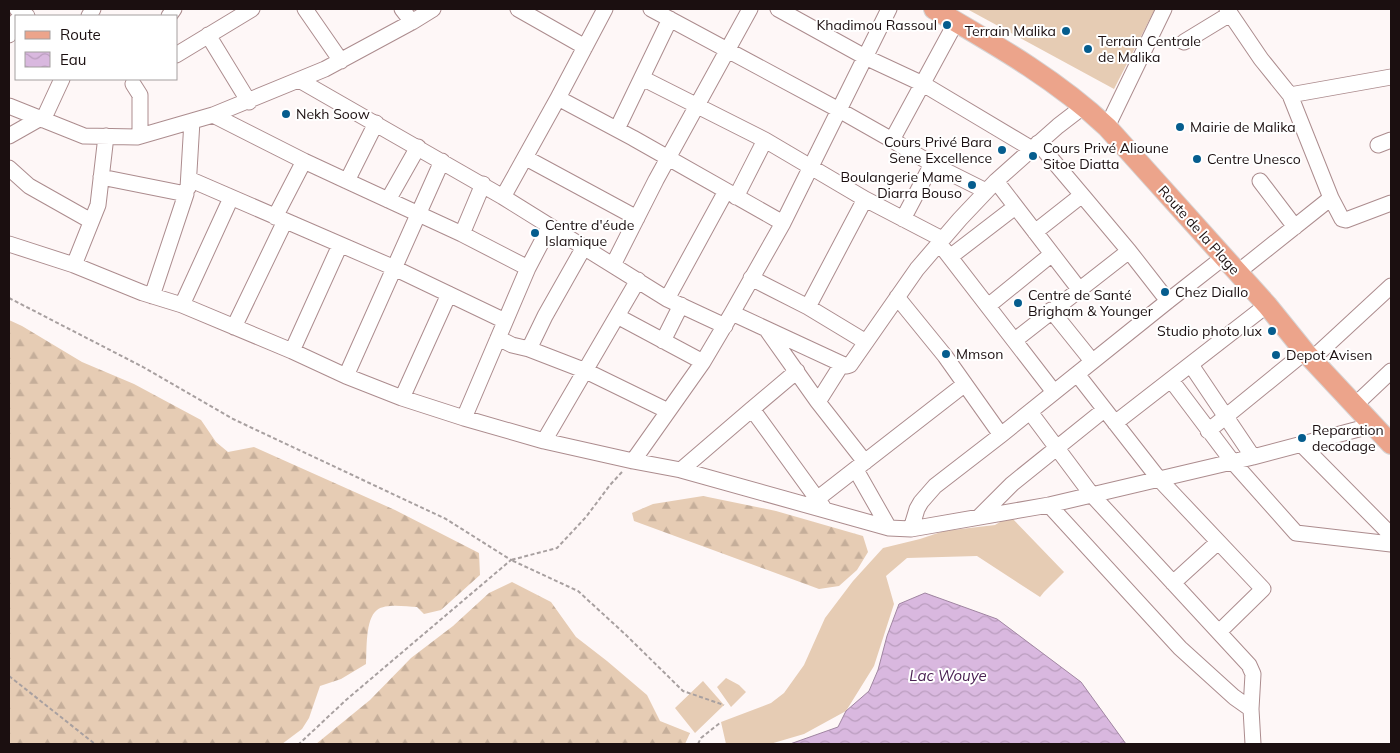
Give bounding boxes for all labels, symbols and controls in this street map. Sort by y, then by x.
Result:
legend [15,15,178,80]
place label: Khadimou Rassoul [816,16,937,34]
marker: Khadimou Rassoul [941,19,953,31]
place label: Terrain Malika [965,22,1056,40]
text: Route [60,25,101,44]
marker: Terrain Malika [1060,25,1072,37]
place label: Terrain Centrale de Malika [1098,32,1201,66]
marker: Terrain Centrale de Malika [1082,43,1094,55]
text: Eau [60,50,86,69]
place label: Nekh Soow [296,105,370,123]
marker: Nekh Soow [280,108,292,120]
place label: Mairie de Malika [1190,118,1296,136]
marker: Mairie de Malika [1174,121,1186,133]
place label: Cours Privé Bara Sene Excellence [884,133,992,167]
place label: Cours Privé Alioune Sitoe Diatta [1043,139,1169,173]
marker: Cours Privé Bara Sene Excellence [996,144,1008,156]
marker: Cours Privé Alioune Sitoe Diatta [1027,150,1039,162]
place label: Centre Unesco [1207,150,1301,168]
marker: Centre Unesco [1191,153,1203,165]
place label: Boulangerie Mame Diarra Bouso [840,168,962,202]
marker: Boulangerie Mame Diarra Bouso [966,179,978,191]
street label: Route de la Plage [1154,182,1244,278]
place label: Centre d'éude Islamique [545,216,634,250]
marker: Centre d'éude Islamique [529,227,541,239]
place label: Chez Diallo [1175,283,1248,301]
place label: Centre de Santé Brigham & Younger [1028,286,1154,320]
marker: Chez Diallo [1159,286,1171,298]
marker: Centre de Santé Brigham & Younger [1012,297,1024,309]
place label: Studio photo lux [1157,322,1263,340]
marker: Studio photo lux [1266,325,1278,337]
place label: Mmson [956,345,1003,363]
place label: Depot Avisen [1286,346,1372,364]
marker: Mmson [940,348,952,360]
marker: Depot Avisen [1270,349,1282,361]
place label: Reparation decodage [1312,421,1384,455]
marker: Reparation decodage [1296,432,1308,444]
water label: Lac Wouye [909,666,987,685]

